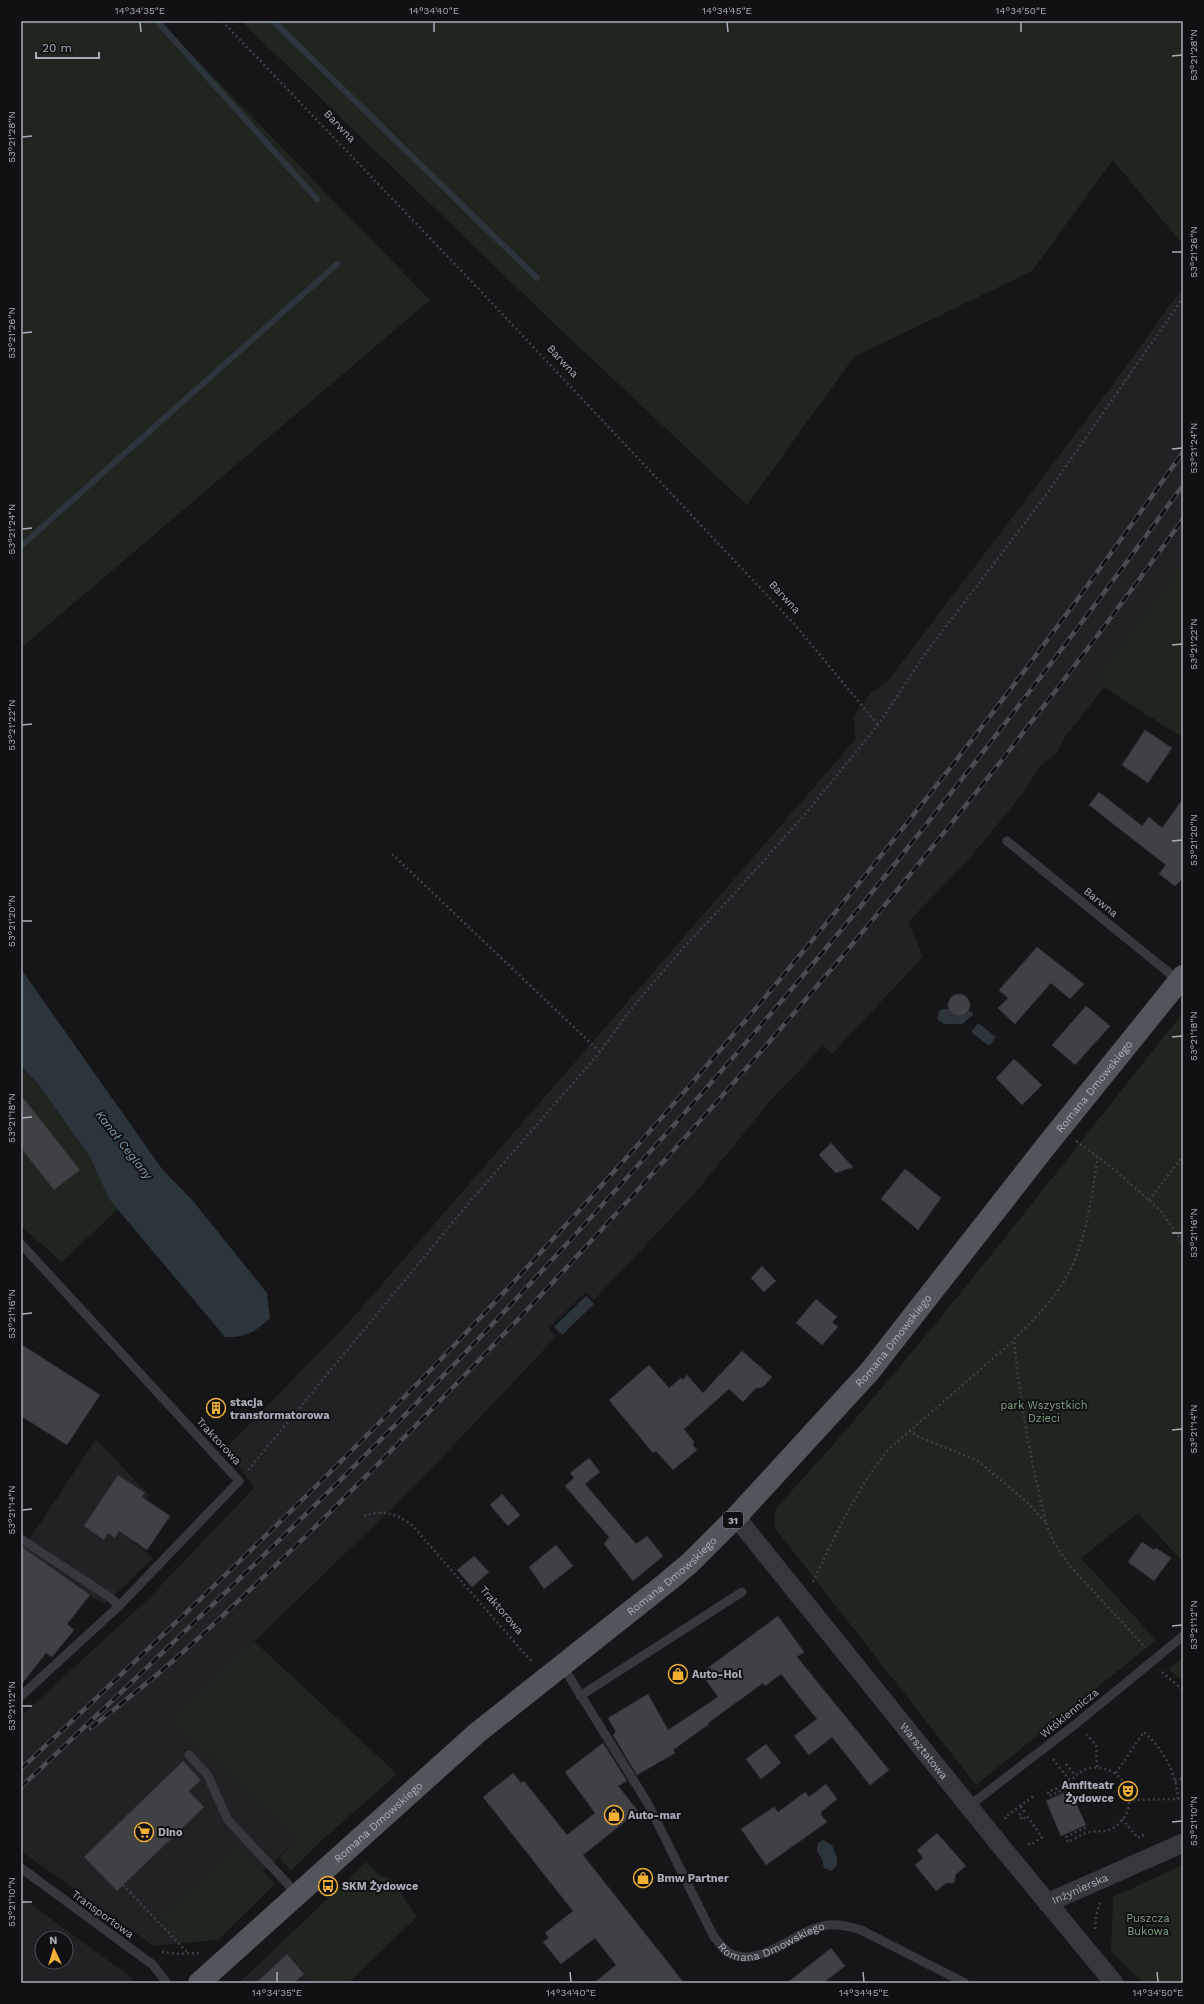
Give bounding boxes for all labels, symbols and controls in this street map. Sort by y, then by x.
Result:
text: 14°34'35"E [115,5,165,16]
text: 14°34'40"E [409,5,459,16]
text: 14°34'45"E [702,5,752,16]
text: 14°34'50"E [996,5,1046,16]
text: 53°21'28"N [1188,29,1199,81]
scale bar [36,34,99,60]
text: 20 m [42,41,72,55]
street label: Barwna [321,107,358,145]
text: 53°21'28"N [6,111,17,163]
text: 53°21'26"N [1188,226,1199,278]
text: 53°21'26"N [6,307,17,359]
street label: Barwna [544,342,581,380]
text: 53°21'24"N [1188,423,1199,473]
text: 53°21'24"N [6,504,17,554]
street label: Barwna [766,578,803,616]
text: 53°21'22"N [1188,618,1199,670]
text: 53°21'22"N [6,699,17,751]
text: 53°21'20"N [1188,814,1199,866]
street label: Barwna [1081,885,1120,920]
text: 53°21'20"N [6,895,17,947]
text: 53°21'18"N [1188,1011,1199,1061]
street label: Romana Dmowskiego [1053,1038,1136,1135]
text: 53°21'18"N [6,1093,17,1143]
water label: Kanał Ceglany [93,1108,156,1183]
text: 53°21'16"N [1188,1208,1199,1258]
text: 53°21'16"N [6,1289,17,1339]
street label: Romana Dmowskiego [853,1292,935,1390]
place label: stacja transformatorowa [230,1396,330,1422]
building icon: stacja transformatorowa [205,1397,227,1419]
park label: park Wszystkich Dzieci [1000,1399,1088,1425]
text: 53°21'14"N [1188,1404,1199,1454]
street label: Traktorowa [193,1415,244,1468]
text: 53°21'14"N [6,1485,17,1535]
road number: 31 [723,1512,743,1528]
street label: Romana Dmowskiego [624,1534,720,1619]
street label: Traktorowa [477,1583,526,1637]
text: 53°21'12"N [1188,1600,1199,1650]
shop icon: Auto-Hol [667,1663,689,1685]
place label: Auto-Hol [692,1668,742,1681]
text: 53°21'12"N [6,1681,17,1731]
street label: Włókiennicza [1037,1686,1101,1741]
street label: Warsztatowa [897,1720,950,1782]
street label: Romana Dmowskiego [332,1779,426,1865]
place label: Amfiteatr Żydowce [1062,1779,1114,1805]
theatre icon: Amfiteatr Żydowce [1117,1780,1139,1802]
text: 53°21'10"N [1188,1796,1199,1846]
shop icon: Auto-mar [603,1804,625,1826]
place label: Auto-mar [628,1809,681,1822]
supermarket icon: Dino [133,1821,155,1843]
place label: Dino [158,1826,183,1839]
shop icon: Bmw Partner [632,1867,654,1889]
street label: Inżynierska [1050,1871,1110,1907]
place label: Bmw Partner [657,1872,729,1885]
bus stop icon: SKM Żydowce [317,1875,339,1897]
text: 53°21'10"N [6,1877,17,1927]
place label: SKM Żydowce [342,1880,418,1893]
street label: Transportowa [69,1888,136,1941]
park label: Puszcza Bukowa [1126,1912,1170,1938]
street label: Romana Dmowskiego [715,1920,826,1964]
north arrow [34,1930,74,1970]
text: N [49,1934,58,1947]
text: 14°34'35"E [252,1987,302,1998]
text: 14°34'40"E [546,1987,596,1998]
text: 14°34'45"E [839,1987,889,1998]
text: 14°34'50"E [1133,1987,1183,1998]

